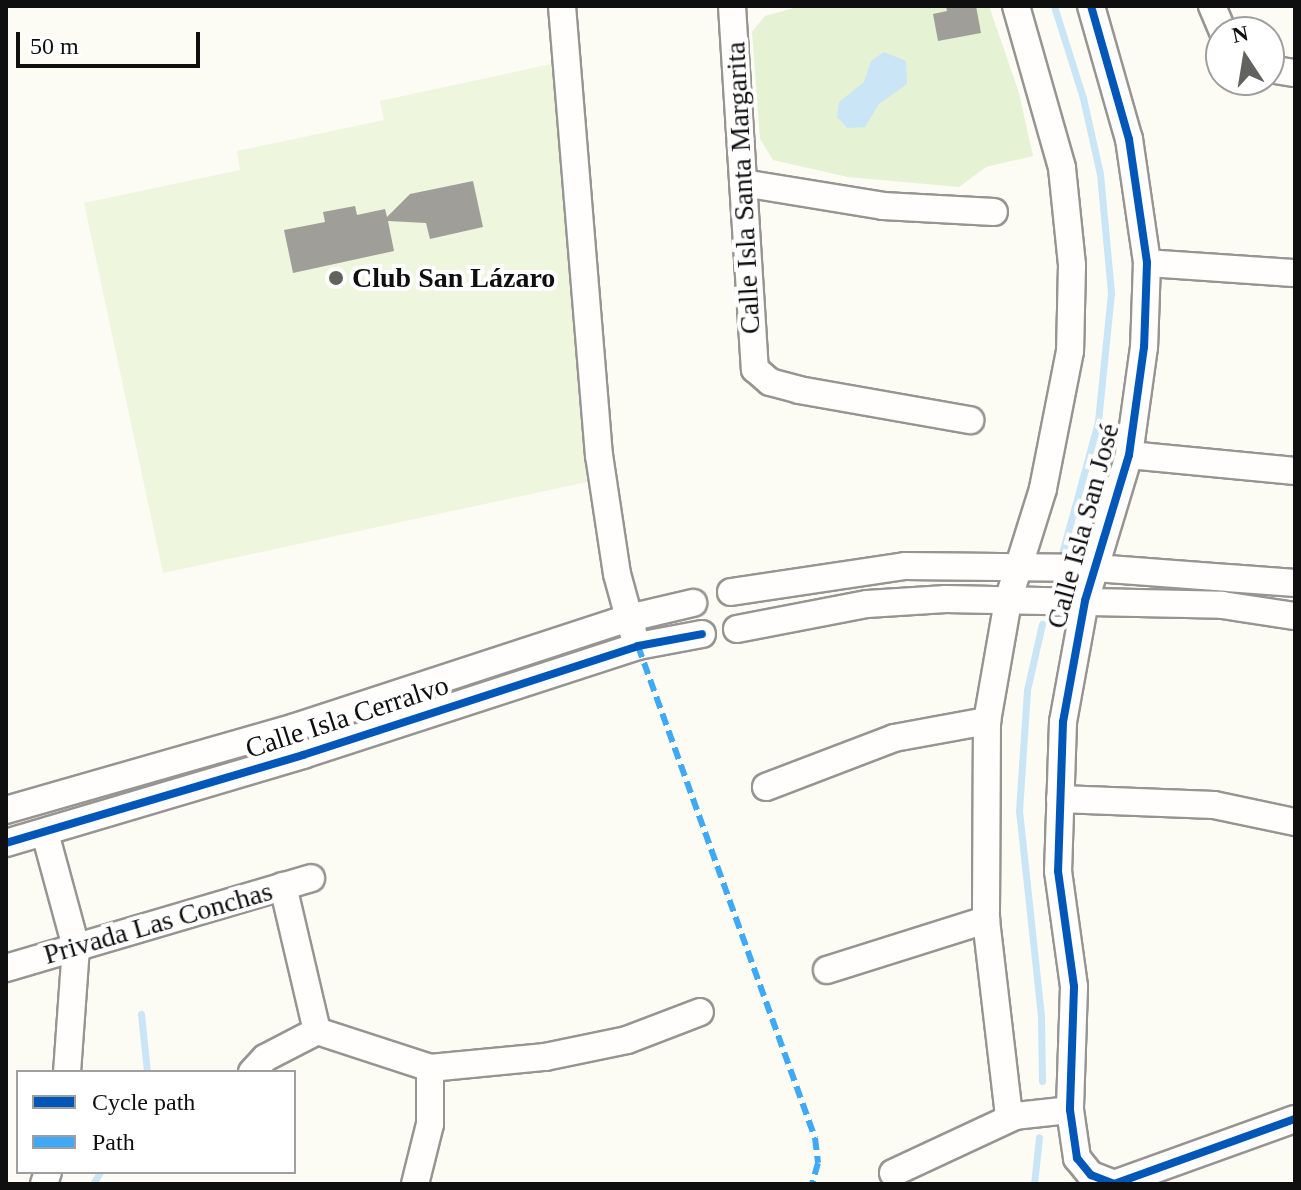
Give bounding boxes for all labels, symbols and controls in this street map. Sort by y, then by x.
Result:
scale bar [20,16,204,66]
north arrow [1205,16,1285,96]
text: N [1230,20,1251,48]
text: 50 m [30,33,79,59]
street label: Calle Isla Santa Margarita [719,41,767,335]
place label: Club San Lázaro [352,261,555,295]
marker: Club San Lázaro [327,269,345,287]
street label: Calle Isla San José [1040,420,1126,632]
street label: Calle Isla Cerralvo [241,668,453,766]
street label: Privada Las Conchas [40,874,276,972]
legend [16,1070,296,1174]
text: Cycle path [92,1089,195,1115]
text: Path [92,1129,135,1155]

